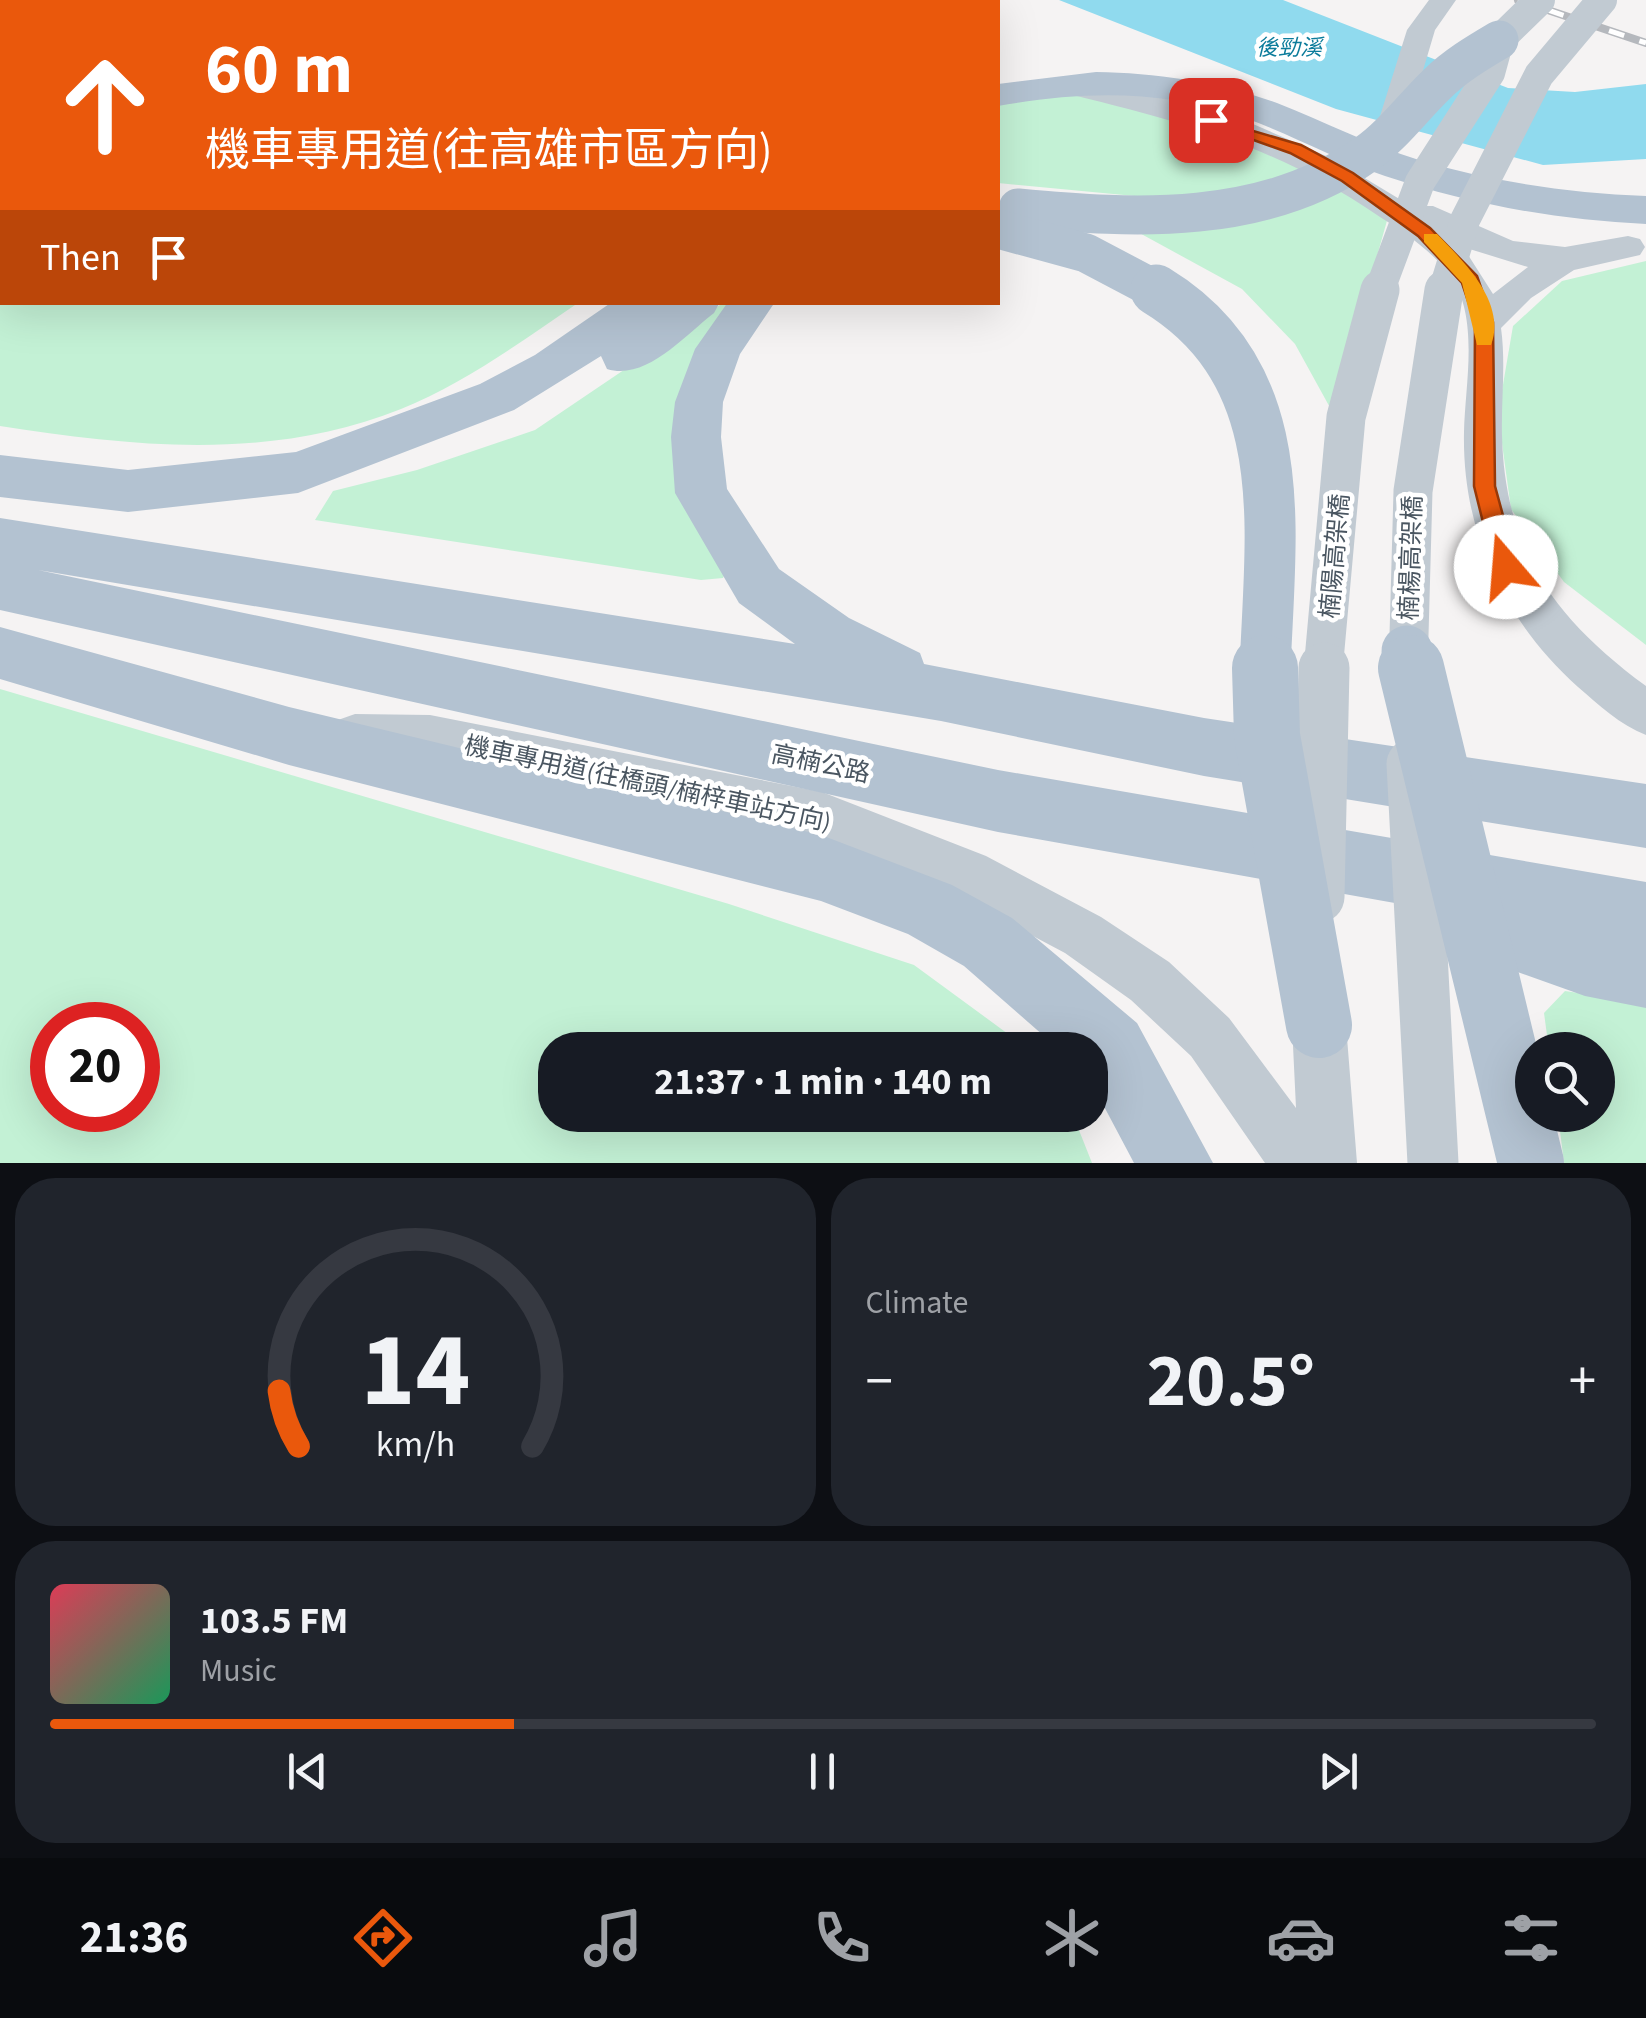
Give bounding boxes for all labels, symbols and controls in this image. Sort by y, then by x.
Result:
text: 60 m [205,20,353,120]
water label: 後勁溪 [1256,32,1325,64]
icon: ahead [40,40,170,170]
pin [1169,78,1254,163]
icon: arrive [1184,93,1239,148]
text: 機車專用道(往高雄市區方向) [205,119,772,183]
icon: arrive [141,230,196,285]
text: Then [40,231,121,285]
street label: 楠陽高架橋 [1312,492,1358,620]
street label: 楠楊高架橋 [1391,495,1431,621]
position arrow [1454,515,1558,619]
street label: 機車專用道(往橋頭/楠梓車站方向) [461,728,834,840]
street label: 高楠公路 [768,736,873,792]
speed limit sign: 20 [30,1002,160,1132]
map controls [1515,1032,1615,1132]
button: search [1515,1032,1615,1132]
text: 21:37 · 1 min · 140 m [654,1055,992,1109]
text: Climate [866,1280,968,1326]
text: 14 [360,1298,470,1446]
text: 20.5° [1146,1328,1315,1435]
text: − [866,1343,893,1421]
text: + [1569,1343,1596,1421]
text: km/h [376,1419,455,1470]
text: 103.5 FM [200,1594,348,1648]
text: Music [200,1648,277,1694]
icon: previous [280,1744,335,1799]
icon: pause [795,1744,850,1799]
icon: next [1311,1744,1366,1799]
icon: directions [348,1903,418,1973]
icon: music [578,1903,648,1973]
icon: phone [807,1903,877,1973]
icon: climate [1037,1903,1107,1973]
icon: car [1266,1903,1336,1973]
icon: filters [1496,1903,1566,1973]
text: 21:36 [80,1906,188,1970]

